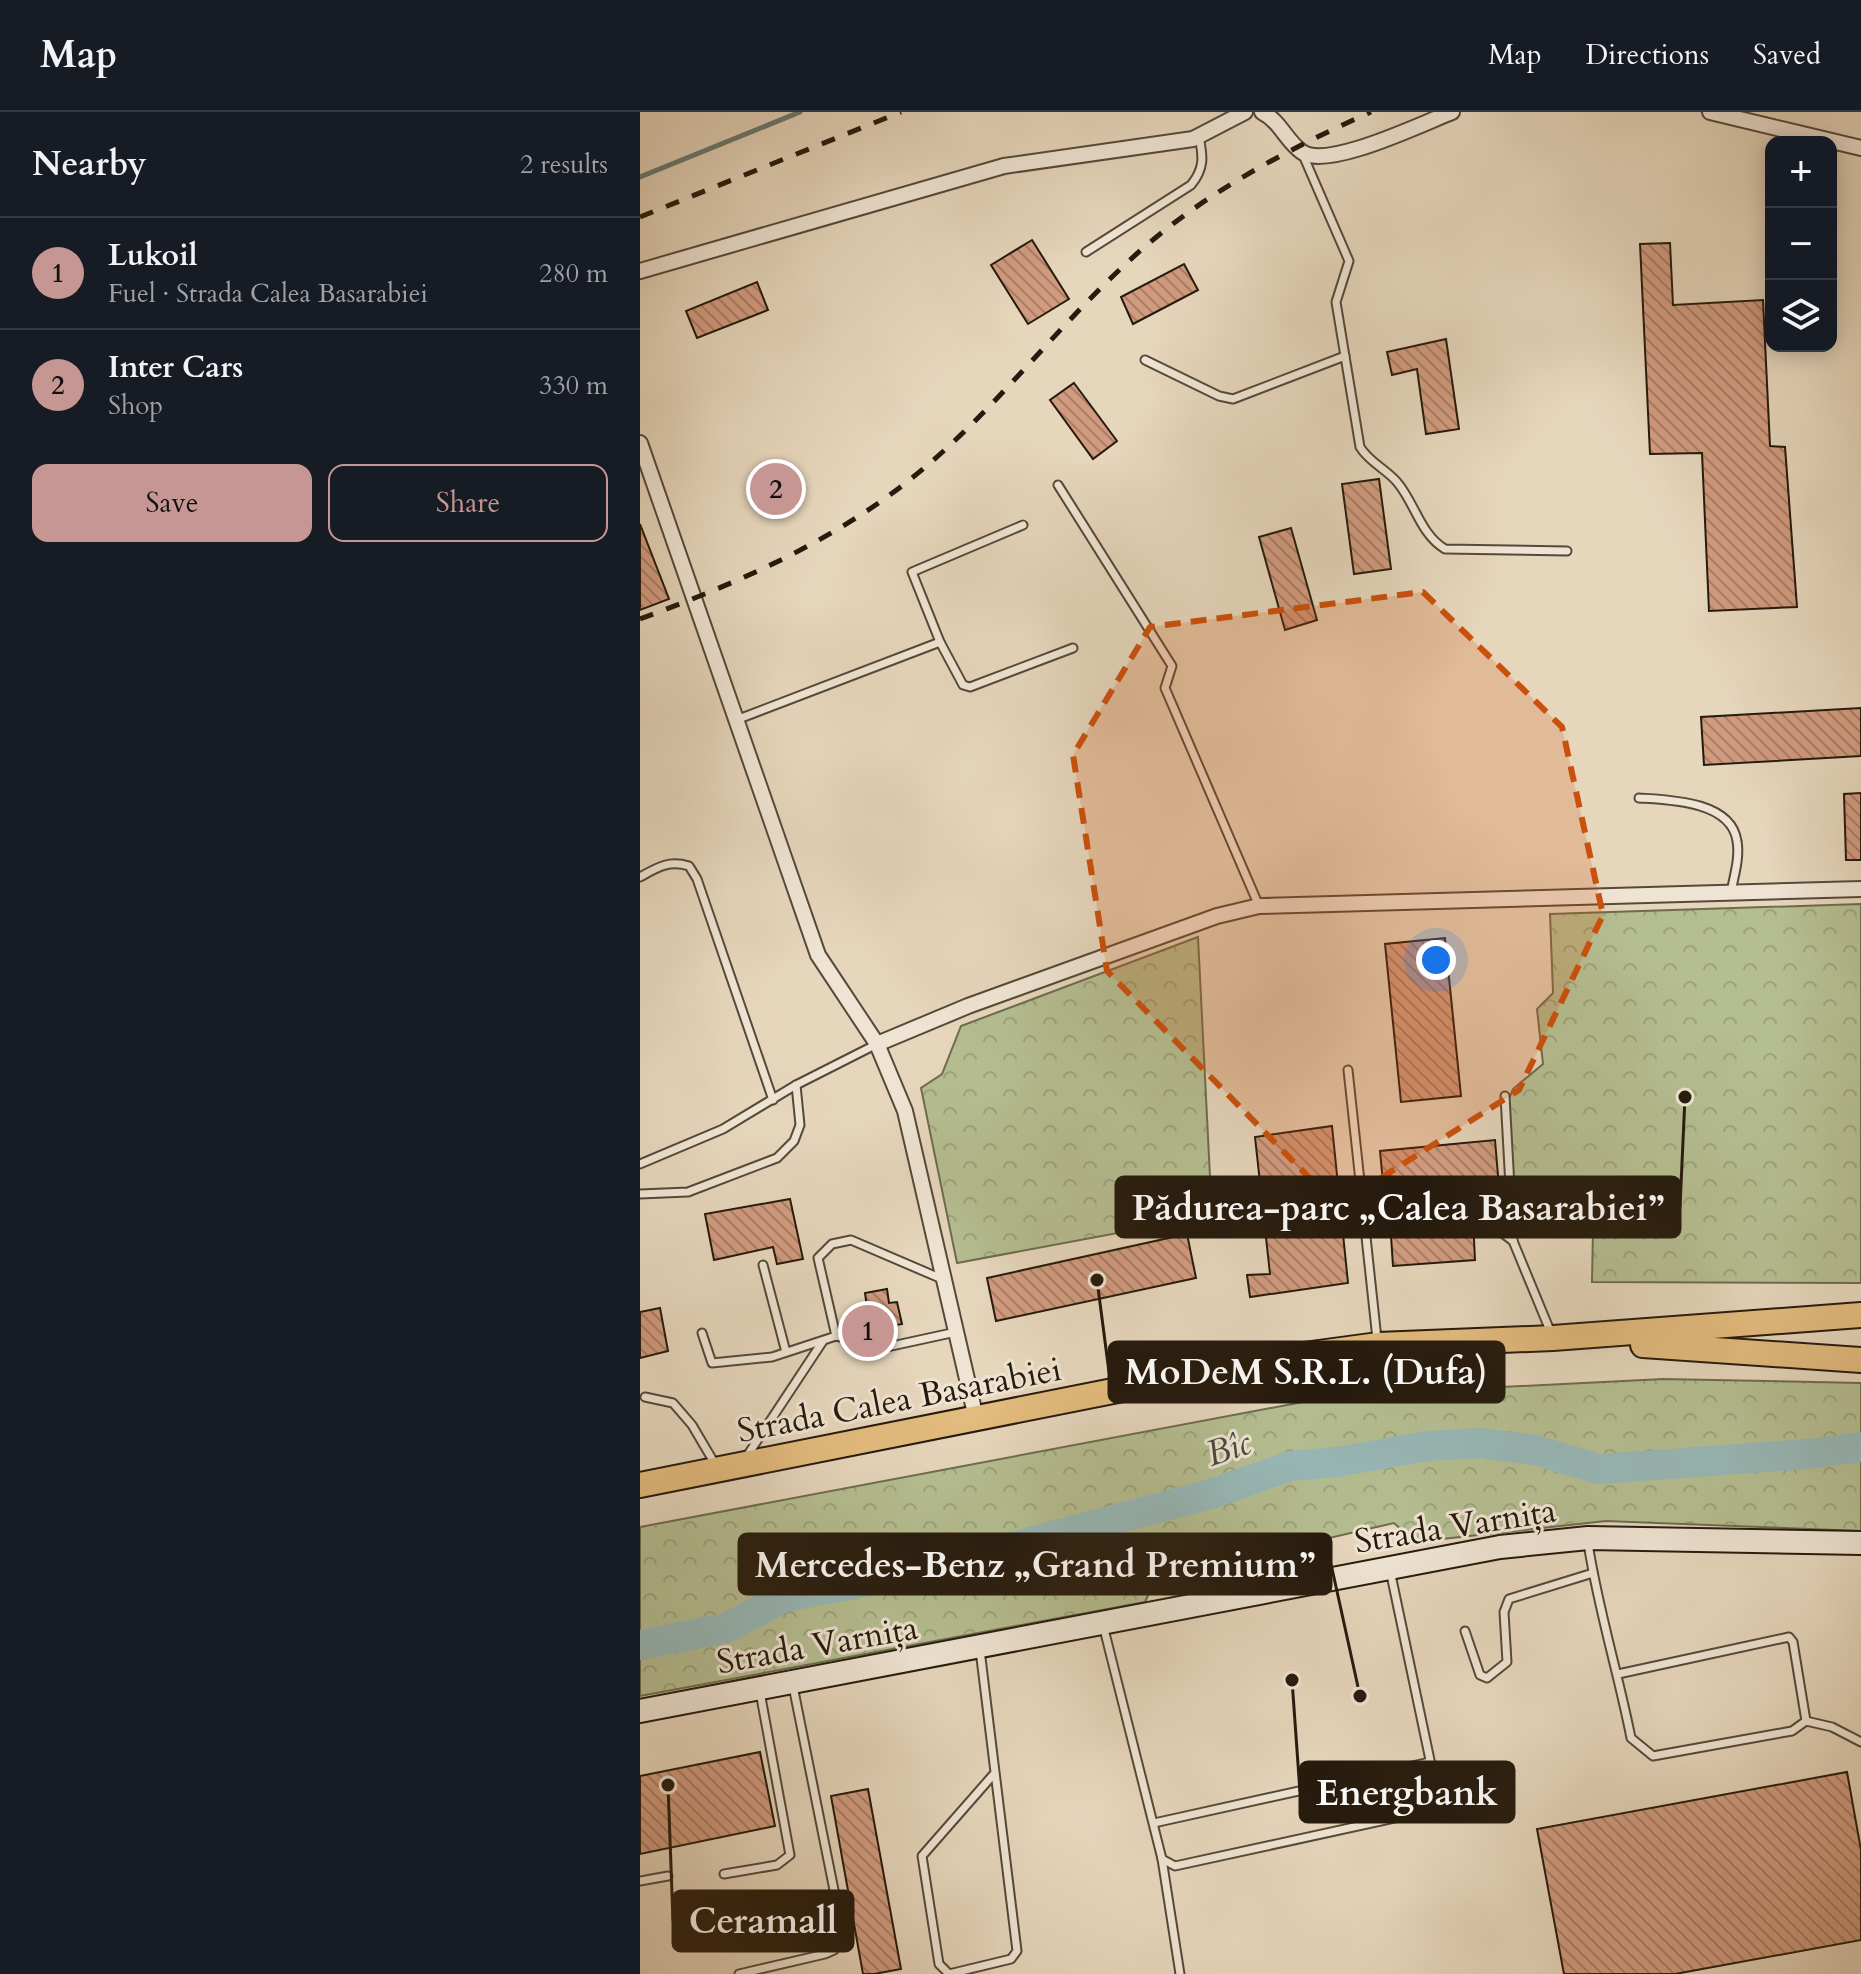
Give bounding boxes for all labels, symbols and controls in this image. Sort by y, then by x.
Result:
text: Map [40,29,117,81]
text: Map [1488,36,1542,74]
text: Directions [1586,36,1709,74]
text: Saved [1753,36,1821,74]
map controls [1765,136,1837,352]
button: + [1765,136,1837,208]
text: Nearby [32,141,147,187]
text: 2 results [520,147,608,182]
button: − [1765,208,1837,280]
text: Lukoil [108,235,197,276]
text: 1 [51,256,65,291]
text: 280 m [539,256,608,291]
text: Fuel · Strada Calea Basarabiei [108,276,428,311]
button: layers [1765,280,1837,352]
text: Inter Cars [108,347,243,388]
text: 2 [51,368,65,403]
text: 330 m [539,368,608,403]
text: Shop [108,388,163,423]
pin: 2 [750,459,802,519]
button: Save [32,464,312,542]
button: Share [328,464,608,542]
your location [1416,940,1456,980]
callout: Pădurea-parc „Calea Basarabiei” [1116,1177,1680,1237]
text: Pădurea-parc „Calea Basarabiei” [1132,1184,1664,1233]
pin: 1 [842,1301,894,1361]
callout: MoDeM S.R.L. (Dufa) [1109,1342,1504,1402]
street label: Strada Calea Basarabiei [733,1346,1065,1454]
text: MoDeM S.R.L. (Dufa) [1124,1348,1488,1397]
water label: Bîc [1199,1418,1258,1479]
street label: Strada Varnița [1351,1487,1559,1565]
callout: Mercedes-Benz „Grand Premium” [739,1534,1331,1594]
text: Mercedes-Benz „Grand Premium” [755,1541,1315,1590]
street label: Strada Varnița [713,1605,922,1685]
callout: Energbank [1300,1762,1514,1822]
text: Energbank [1316,1769,1499,1818]
callout: Ceramall [673,1891,853,1951]
text: Ceramall [689,1897,837,1946]

